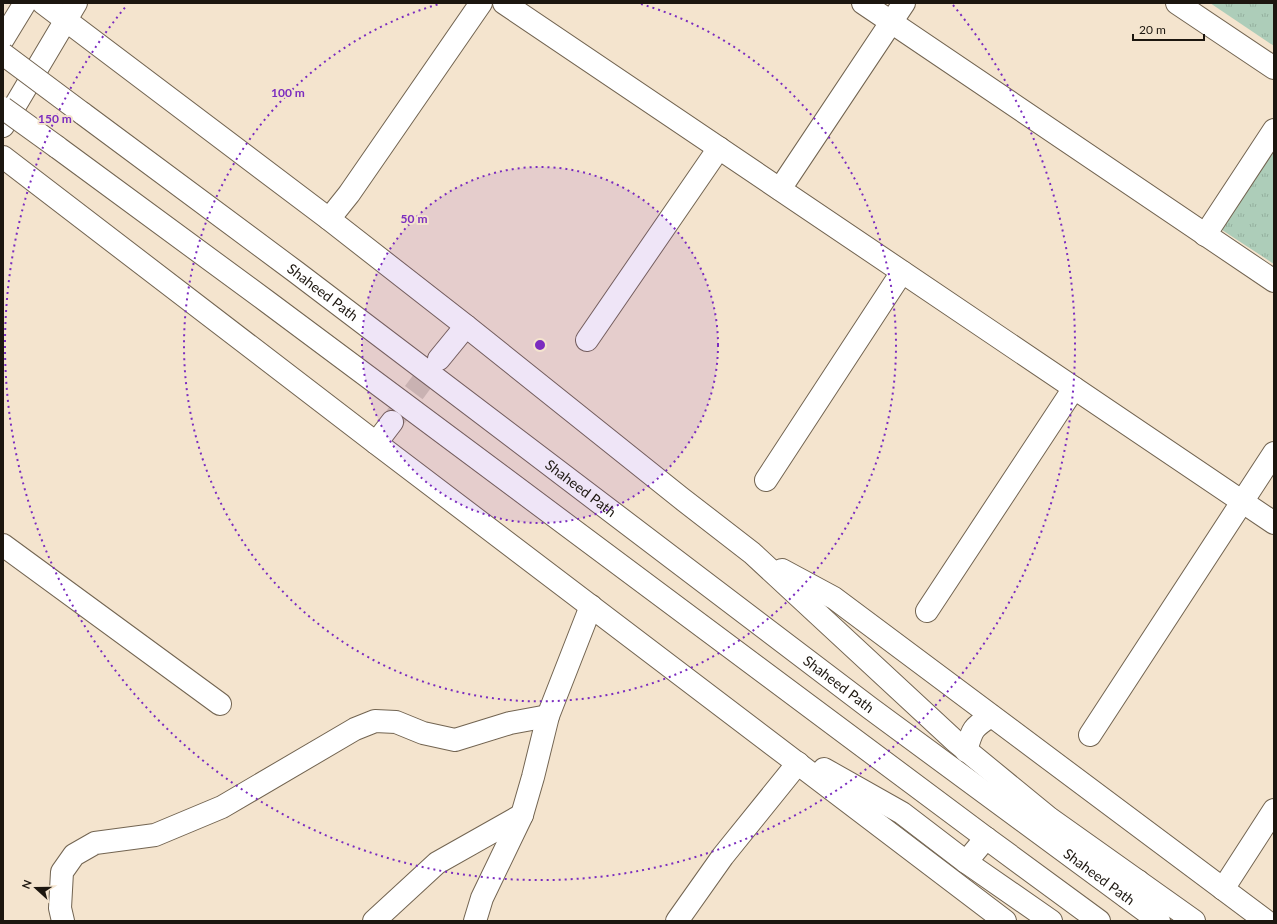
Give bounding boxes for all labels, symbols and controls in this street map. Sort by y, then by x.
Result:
scale bar [1133,16,1204,42]
text: 20 m [1139,22,1166,37]
text: 100 m [271,85,305,100]
text: 150 m [38,111,72,126]
text: 50 m [401,211,427,226]
street label: Shaheed Path [284,260,362,324]
centre of rings [533,338,547,352]
street label: Shaheed Path [542,456,620,520]
street label: Shaheed Path [800,652,878,716]
street label: Shaheed Path [1060,845,1138,908]
north arrow [16,868,56,908]
text: N [19,878,34,891]

